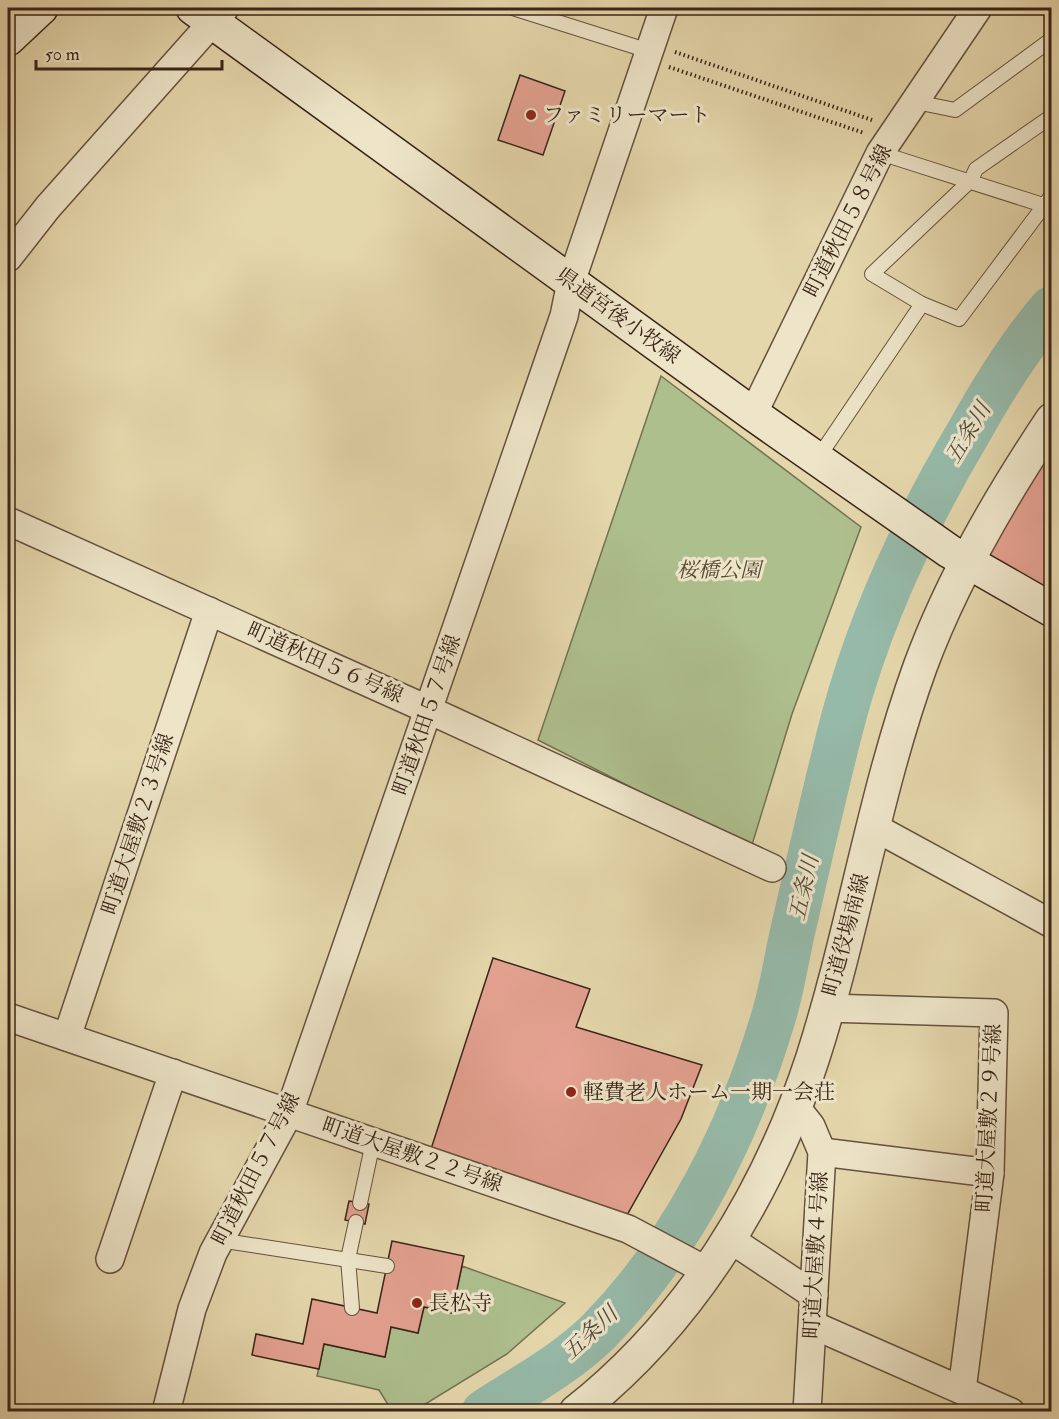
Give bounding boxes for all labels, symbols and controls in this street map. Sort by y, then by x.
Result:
scale bar [36,33,222,71]
text: 50 m [45,43,80,66]
place label: ファミリーマート [543,102,711,129]
marker: ファミリーマート [524,108,538,122]
street label: 町道秋田５８号線 [798,140,898,302]
street label: 県道宮後小牧線 [551,262,685,370]
water label: 五条川 [939,396,998,469]
park label: 桜橋公園 [677,557,764,584]
street label: 町道秋田５６号線 [243,617,407,709]
street label: 町道秋田５７号線 [387,631,467,799]
street label: 町道大屋敷２３号線 [96,730,180,918]
water label: 五条川 [783,851,826,923]
street label: 町道役場南線 [817,871,875,999]
street label: 町道大屋敷２９号線 [971,1023,1007,1213]
place label: 軽費老人ホーム一期一会荘 [583,1079,835,1106]
marker: 軽費老人ホーム一期一会荘 [564,1085,578,1099]
street label: 町道秋田５７号線 [206,1088,306,1250]
street label: 町道大屋敷２２号線 [318,1111,506,1199]
street label: 町道大屋敷４号線 [798,1170,834,1340]
place label: 長松寺 [429,1290,492,1317]
marker: 長松寺 [410,1296,424,1310]
water label: 五条川 [556,1299,625,1366]

